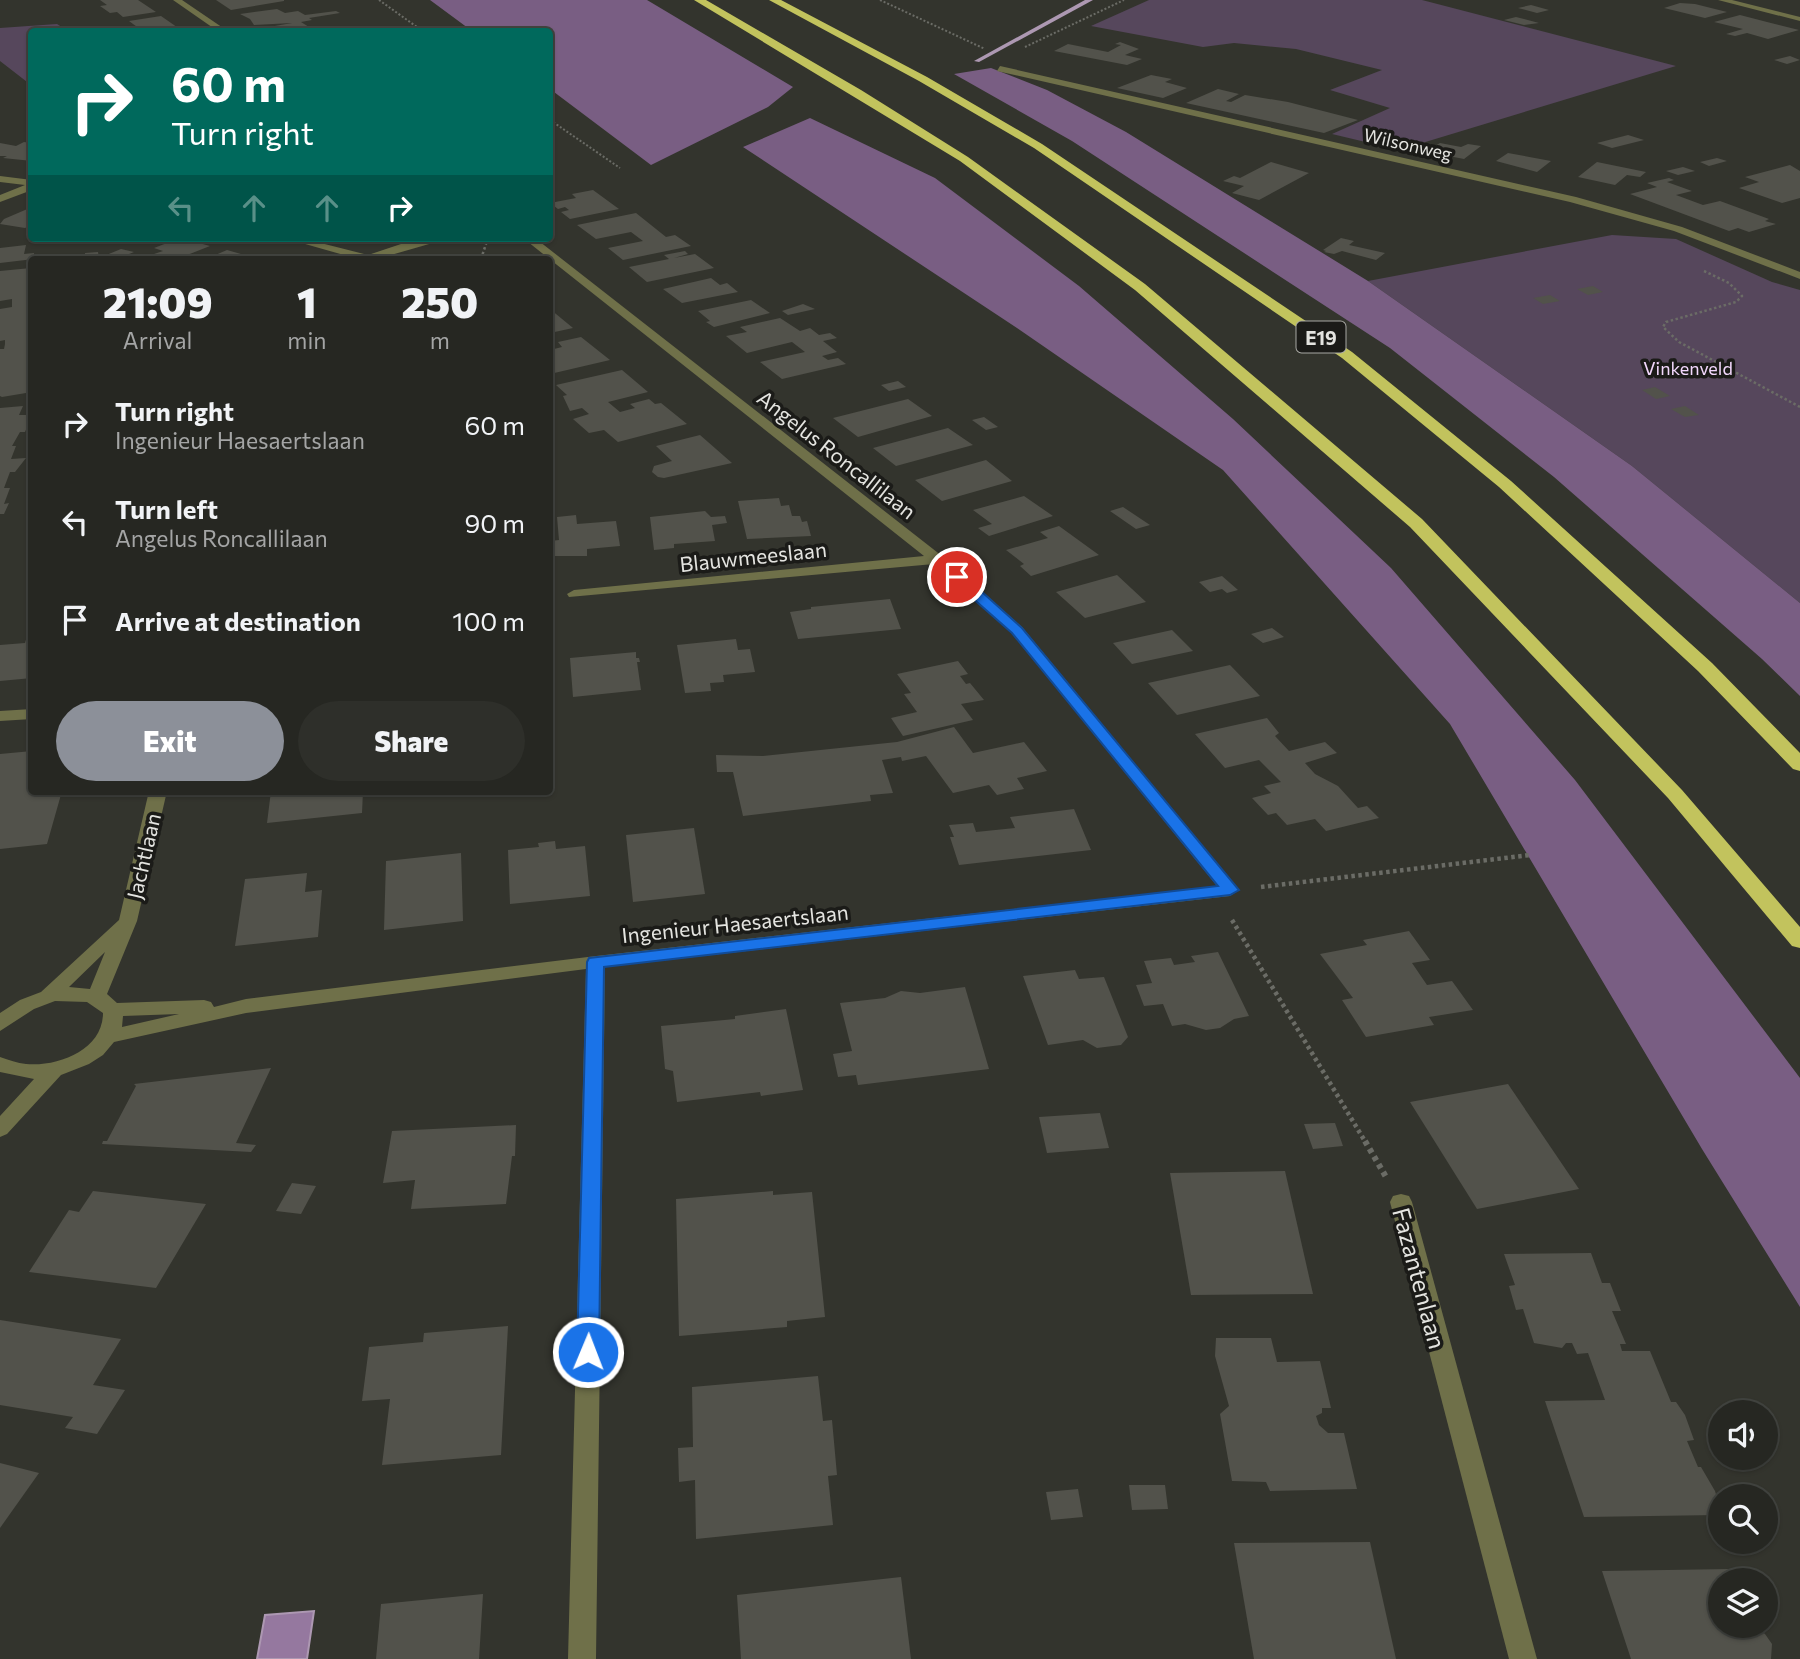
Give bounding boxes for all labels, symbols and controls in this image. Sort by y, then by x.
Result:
text: 60 m [171,52,286,112]
icon: right [56,56,147,147]
text: Turn right [171,112,314,152]
street label: Wilsonweg [1362,123,1455,165]
icon: left [162,189,200,227]
icon: ahead [235,189,273,227]
icon: ahead [308,189,346,227]
icon: right [381,189,419,227]
text: 21:09 [103,275,213,327]
text: 1 [297,275,317,327]
text: 250 [401,275,478,327]
road number: E19 [1296,322,1346,352]
text: Arrival [123,326,192,354]
text: min [287,326,326,354]
text: m [430,326,450,354]
park label: Vinkenveld [1643,357,1733,379]
street label: Angelus Roncallilaan [753,384,921,524]
text: Turn right [115,395,234,426]
icon: right [56,405,94,443]
text: 60 m [465,409,525,440]
text: Ingenieur Haesaertslaan [115,426,365,454]
text: Turn left [115,493,218,524]
icon: left [56,503,94,541]
text: 90 m [465,507,525,538]
text: Angelus Roncallilaan [115,524,328,552]
street label: Blauwmeeslaan [678,536,828,576]
pin [927,547,987,607]
icon: arrive [938,558,976,596]
icon: arrive [56,601,94,639]
text: Arrive at destination [115,605,361,636]
text: 100 m [452,605,525,636]
button: Exit [56,701,284,781]
button: Share [298,701,525,781]
street label: Jachtlaan [121,811,165,901]
street label: Ingenieur Haesaertslaan [620,899,850,947]
street label: Fazantenlaan [1387,1204,1453,1352]
position arrow [551,1315,625,1389]
map controls [1708,1400,1778,1638]
button: sound [1708,1400,1778,1470]
button: search [1708,1484,1778,1554]
button: layers [1708,1568,1778,1638]

